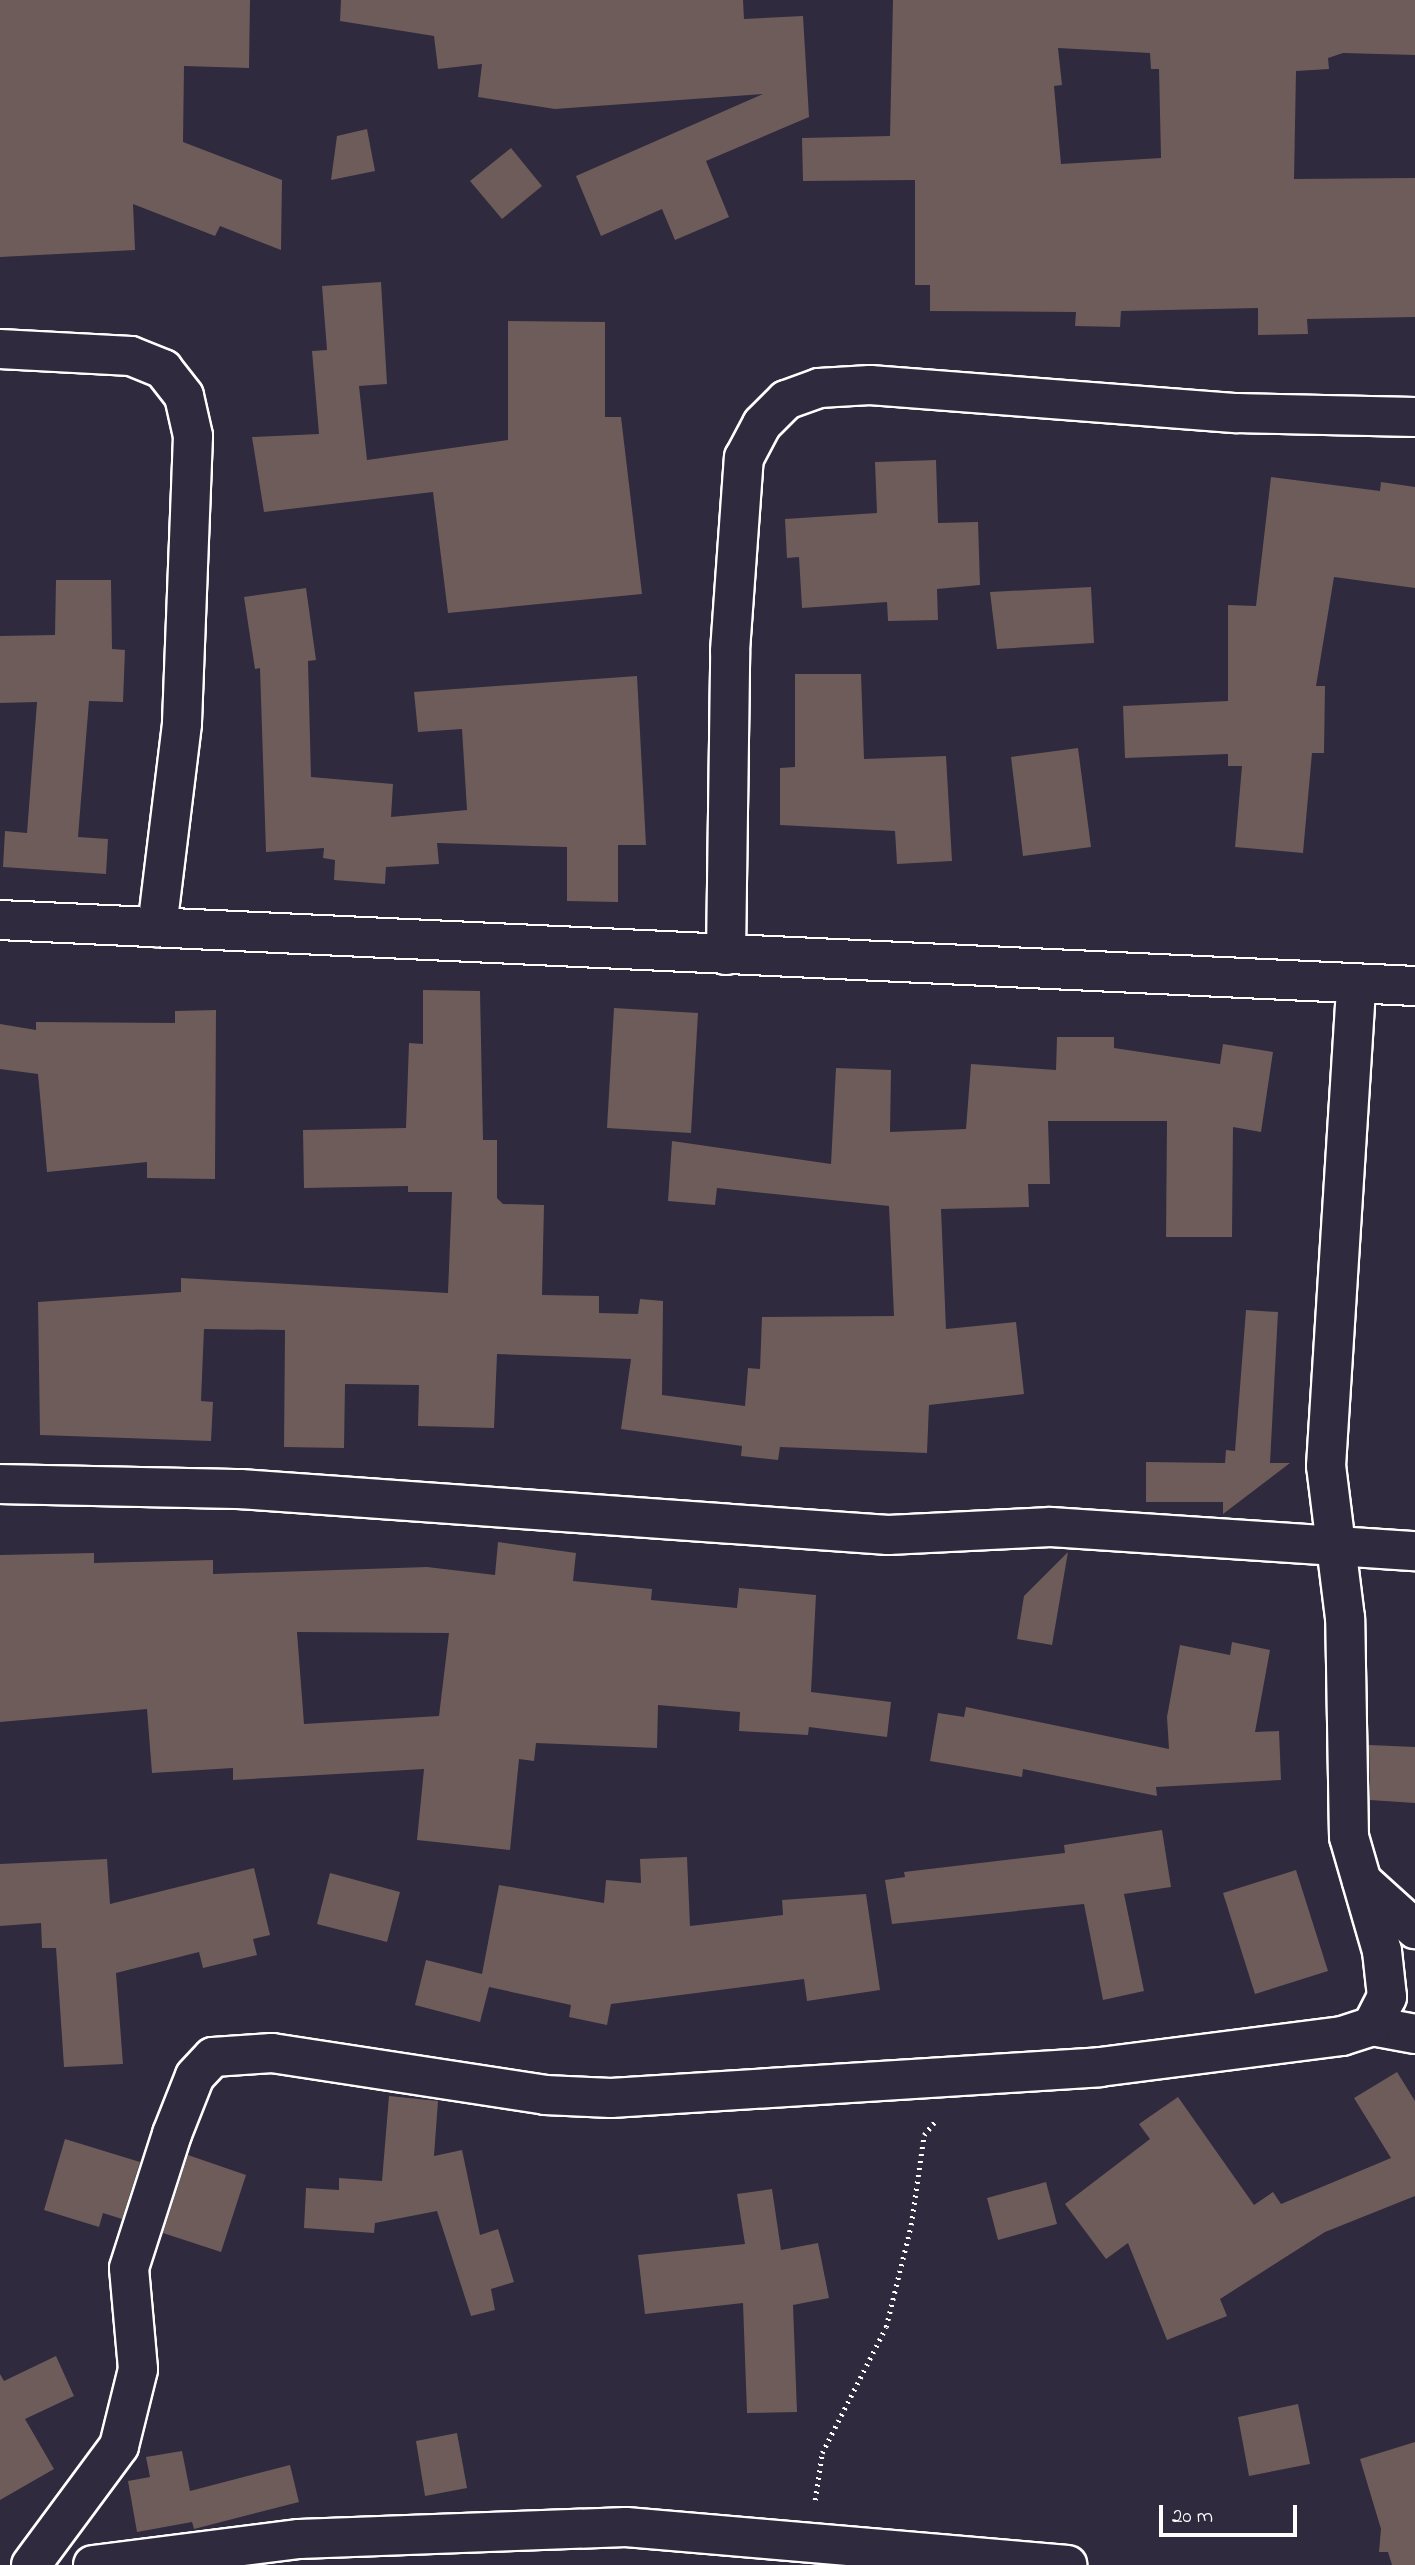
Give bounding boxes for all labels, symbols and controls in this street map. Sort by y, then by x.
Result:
scale bar [1163,2492,1301,2536]
text: 20 m [1172,2502,1213,2532]

